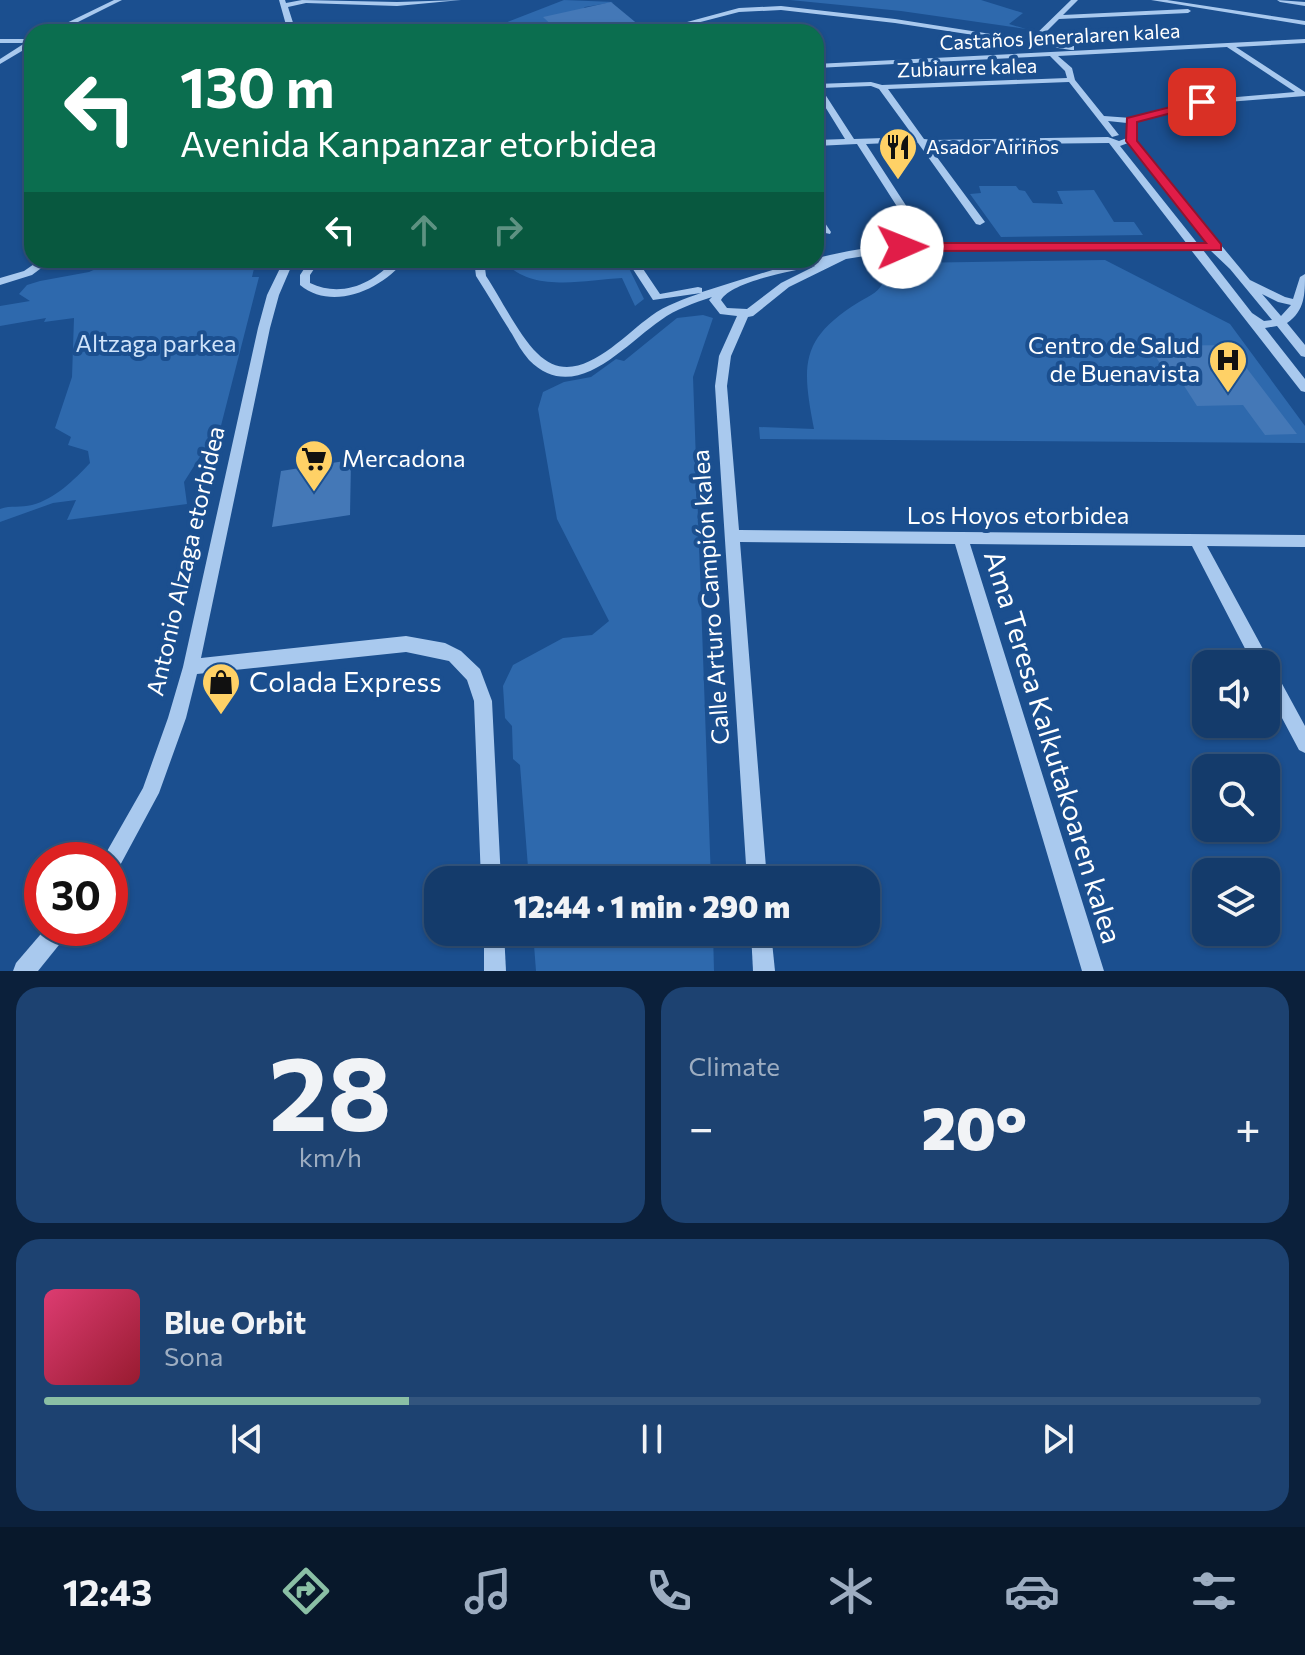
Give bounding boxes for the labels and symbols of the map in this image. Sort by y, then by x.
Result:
street label: Castaños Jeneralaren kalea [939,18,1181,54]
street label: Zubiaurre kalea [896,53,1038,81]
pin [1168,68,1236,136]
restaurant icon: Asador Airiños [877,126,919,181]
place label: Asador Airiños [926,134,1059,158]
position arrow [860,205,944,289]
park label: Altzaga parkea [76,328,236,357]
place label: Centro de Salud de Buenavista [1028,330,1200,387]
hospital icon: Centro de Salud de Buenavista [1207,339,1249,394]
street label: Antonio Alzaga etorbidea [139,423,230,698]
supermarket icon: Mercadona [293,438,335,493]
place label: Mercadona [342,443,466,472]
street label: Calle Arturo Campión kalea [685,449,734,746]
street label: Los Hoyos etorbidea [907,500,1129,529]
street label: Ama Teresa Kalkutakoaren kalea [978,546,1130,947]
shop icon: Colada Express [200,661,242,716]
place label: Colada Express [249,664,442,698]
speed limit sign: 30 [24,842,128,946]

